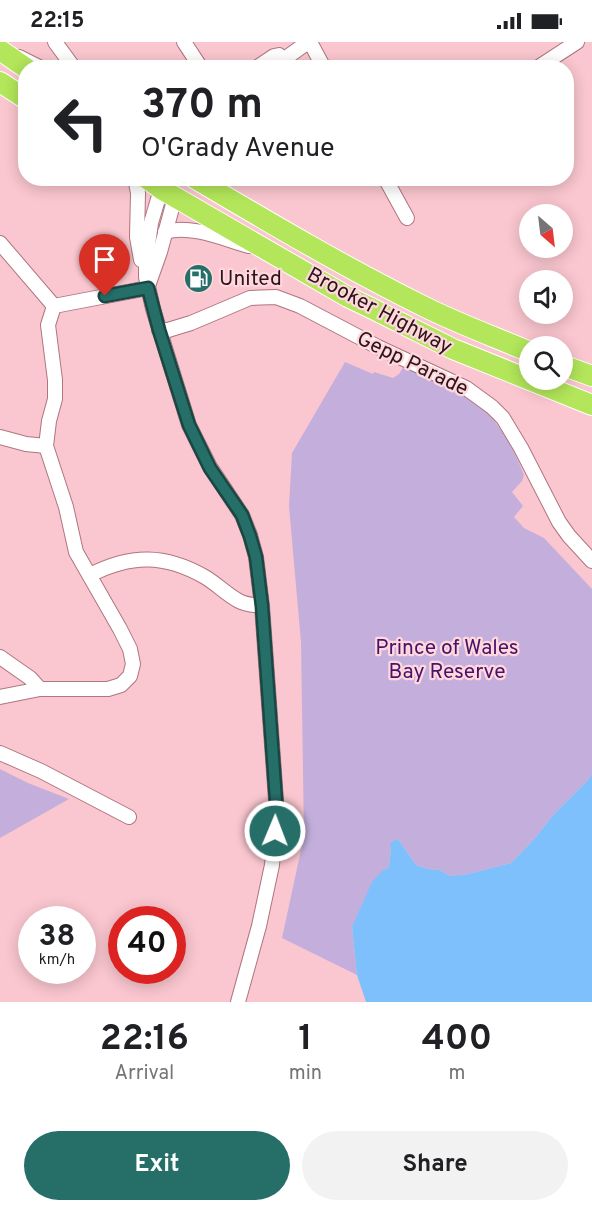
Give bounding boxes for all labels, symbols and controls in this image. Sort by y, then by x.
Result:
text: 22:15 [30,8,85,35]
text: 370 m [141,80,263,133]
icon: left [42,84,120,162]
text: O'Grady Avenue [141,132,335,166]
north arrow [519,204,573,258]
map controls [519,204,573,390]
pin [79,234,130,296]
icon: arrive [88,243,121,276]
fuel station icon: United [182,262,214,294]
street label: Brooker Highway [302,262,457,361]
place label: United [219,266,282,293]
button: sound [519,270,573,324]
street label: Gepp Parade [352,326,473,403]
button: search [519,336,573,390]
park label: Prince of Wales Bay Reserve [375,635,519,686]
position arrow [243,799,307,863]
speed limit sign: 40 [108,906,186,984]
text: 38 [39,919,75,956]
text: km/h [39,951,75,970]
text: 22:16 [100,1017,189,1063]
text: 1 [298,1017,313,1063]
text: 400 [422,1017,492,1063]
text: Arrival [115,1061,174,1087]
text: min [289,1061,322,1087]
text: m [448,1061,465,1087]
button: Exit [24,1131,290,1200]
button: Share [302,1131,568,1200]

